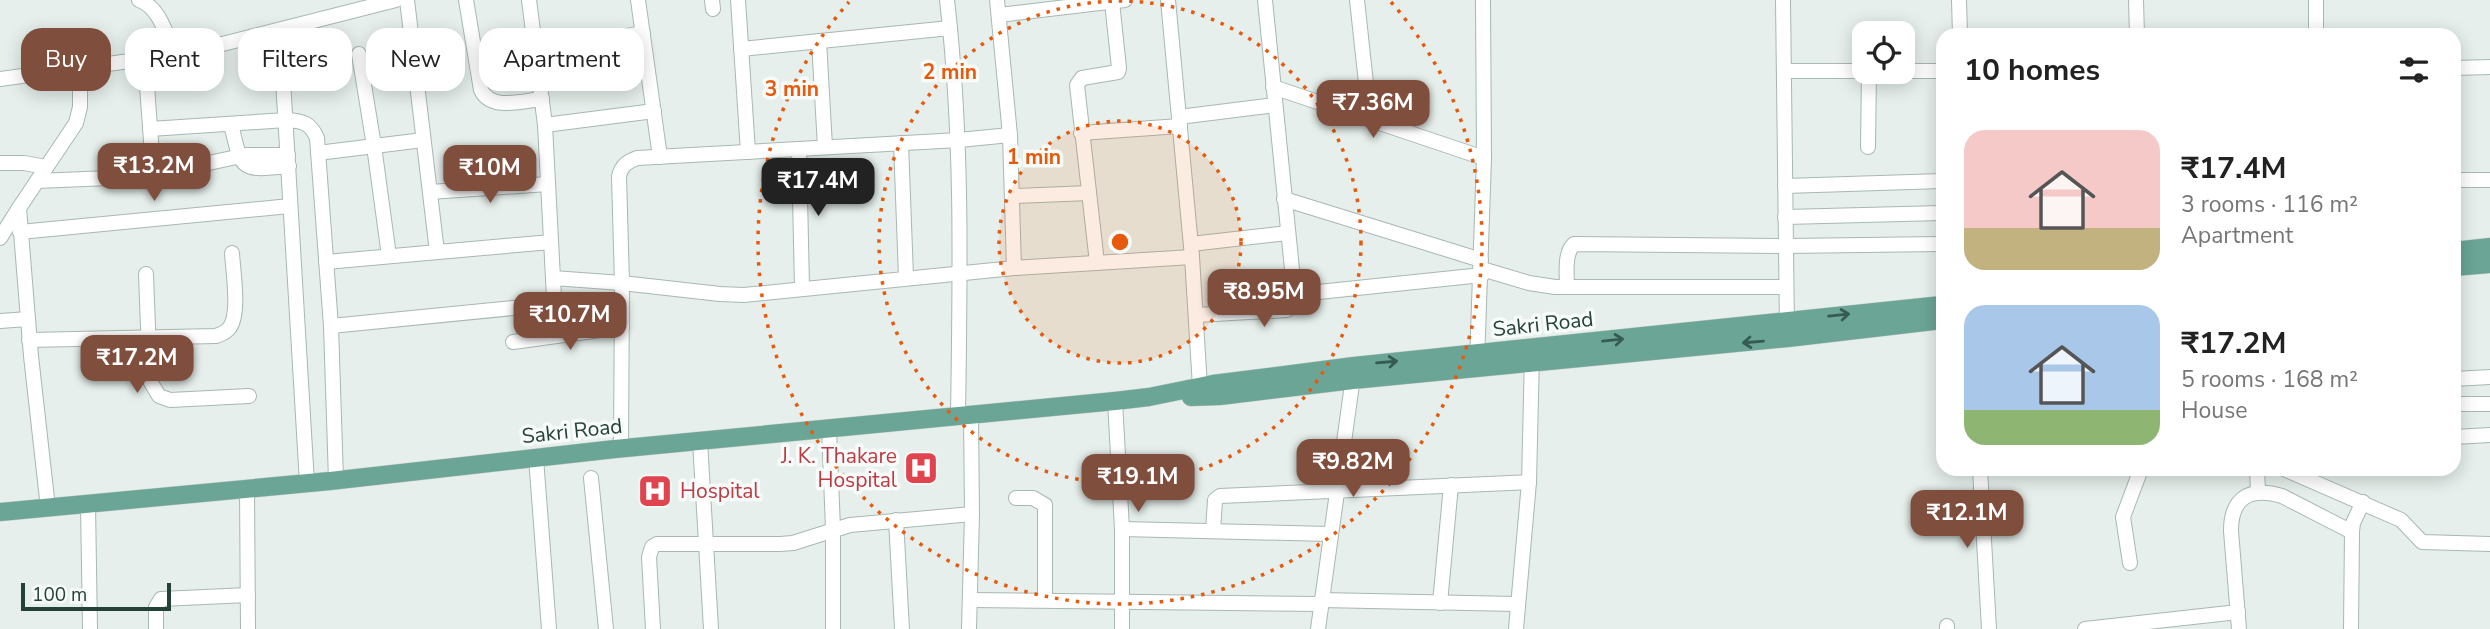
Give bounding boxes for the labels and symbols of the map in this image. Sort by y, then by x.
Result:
text: 2 min [923,58,977,86]
text: 3 min [765,75,819,103]
pin: ₹7.36M [1316,80,1430,140]
text: 1 min [1007,143,1061,171]
pin: ₹13.2M [97,144,211,203]
pin: ₹10M [449,146,531,205]
pin: ₹17.4M [761,158,875,218]
centre of rings [1108,230,1132,254]
pin: ₹8.95M [1207,270,1321,329]
pin: ₹10.7M [513,292,627,352]
street label: Sakri Road [1491,305,1595,343]
one-way arrow [1827,309,1850,322]
one-way arrow [1601,333,1624,346]
one-way arrow [1742,335,1765,348]
pin: ₹17.2M [80,336,194,395]
one-way arrow [1375,356,1397,369]
street label: Sakri Road [520,412,624,450]
pin: ₹9.82M [1296,440,1410,499]
place label: J. K. Thakare Hospital [780,442,898,494]
hospital icon: J. K. Thakare Hospital [902,449,940,487]
pin: ₹19.1M [1081,454,1195,514]
hospital icon: Hospital [636,472,674,510]
place label: Hospital [680,477,760,505]
pin: ₹12.1M [1910,490,2024,550]
scale bar [21,580,172,612]

